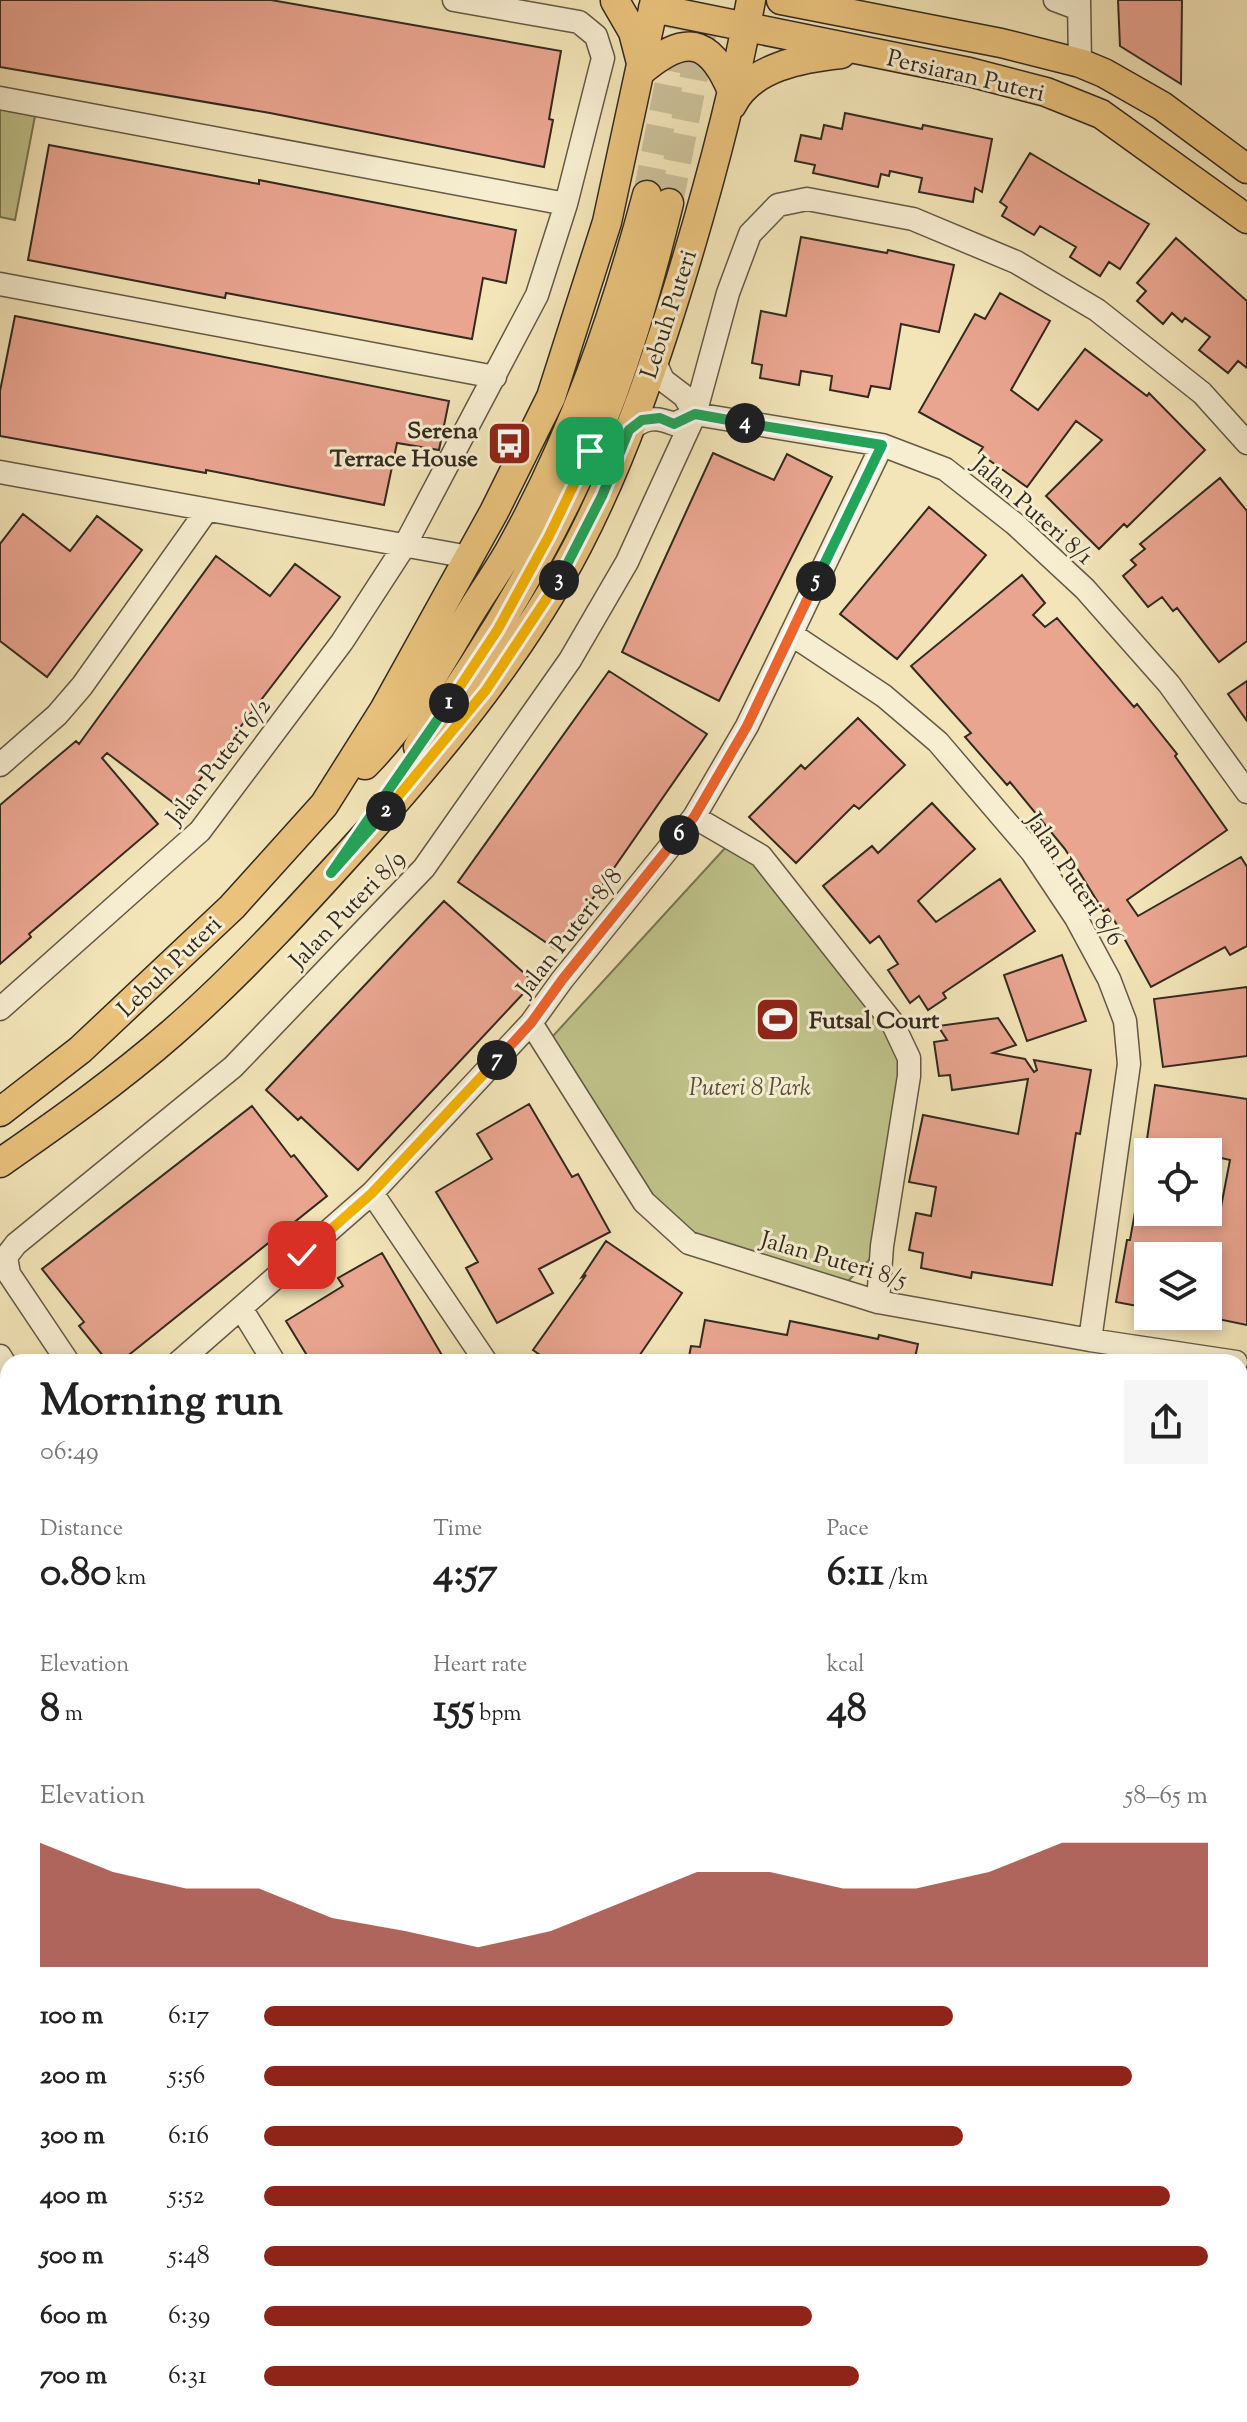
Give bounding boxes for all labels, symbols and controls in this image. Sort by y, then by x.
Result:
street label: Persiaran Puteri [883,42,1048,112]
street label: Lebuh Puteri [633,246,707,384]
pin: 4 [725,403,765,443]
text: 4 [739,407,751,439]
place label: Serena Terrace House [330,415,479,477]
pin [556,417,624,485]
bus stop icon: Serena Terrace House [485,420,533,468]
icon: arrive [568,429,612,473]
street label: Jalan Puteri 8/1 [962,448,1100,574]
pin: 3 [539,560,579,600]
pin: 5 [796,561,836,601]
text: 3 [555,564,563,596]
text: 5 [812,565,820,597]
pin: 1 [429,683,469,723]
text: 1 [445,687,453,719]
street label: Jalan Puteri 6/2 [158,691,280,835]
pin: 2 [366,791,406,831]
text: 2 [381,795,391,827]
street label: Jalan Puteri 8/6 [1015,805,1131,954]
pin: 6 [659,815,699,855]
text: 6 [674,819,684,851]
street label: Jalan Puteri 8/9 [281,843,414,979]
street label: Jalan Puteri 8/8 [508,862,632,1006]
street label: Lebuh Puteri [110,909,230,1026]
sports icon: Futsal Court [754,996,802,1044]
place label: Futsal Court [809,1005,940,1039]
pin: 7 [477,1040,517,1080]
text: 7 [491,1044,503,1076]
park label: Puteri 8 Park [689,1072,811,1106]
map controls [1134,1138,1222,1330]
button: locate [1134,1138,1222,1226]
pin [268,1221,336,1289]
street label: Jalan Puteri 8/5 [754,1223,911,1298]
icon: check [280,1233,324,1277]
button: layers [1134,1242,1222,1330]
text: Morning run [40,1372,283,1435]
button: share [1124,1380,1208,1464]
text: 06:49 [40,1434,99,1471]
text: Distance [40,1514,123,1546]
text: Time [433,1514,482,1546]
text: Pace [827,1514,869,1546]
text: 0.80 [40,1546,111,1603]
text: 4:57 [433,1546,498,1603]
text: 6:11 [827,1546,884,1603]
text: km [111,1563,146,1595]
text: /km [884,1563,928,1595]
text: Elevation [40,1650,129,1682]
text: Heart rate [433,1650,527,1682]
text: kcal [827,1650,864,1682]
text: 8 [40,1682,60,1739]
text: 155 [433,1682,475,1739]
text: 48 [827,1682,867,1739]
text: m [60,1699,83,1731]
text: bpm [475,1699,522,1731]
text: Elevation [40,1778,145,1815]
text: 58–65 m [1124,1778,1208,1815]
text: 100 m [40,1998,103,2035]
text: 6:17 [168,1998,209,2035]
text: 200 m [40,2058,107,2095]
text: 5:56 [168,2058,205,2095]
text: 300 m [40,2118,105,2155]
text: 6:16 [168,2118,209,2155]
text: 400 m [40,2178,107,2215]
text: 5:52 [168,2178,205,2215]
text: 500 m [40,2238,103,2275]
text: 5:48 [168,2238,210,2275]
text: 600 m [40,2298,107,2335]
text: 6:39 [168,2298,210,2335]
text: 700 m [40,2358,107,2395]
text: 6:31 [168,2358,207,2395]

